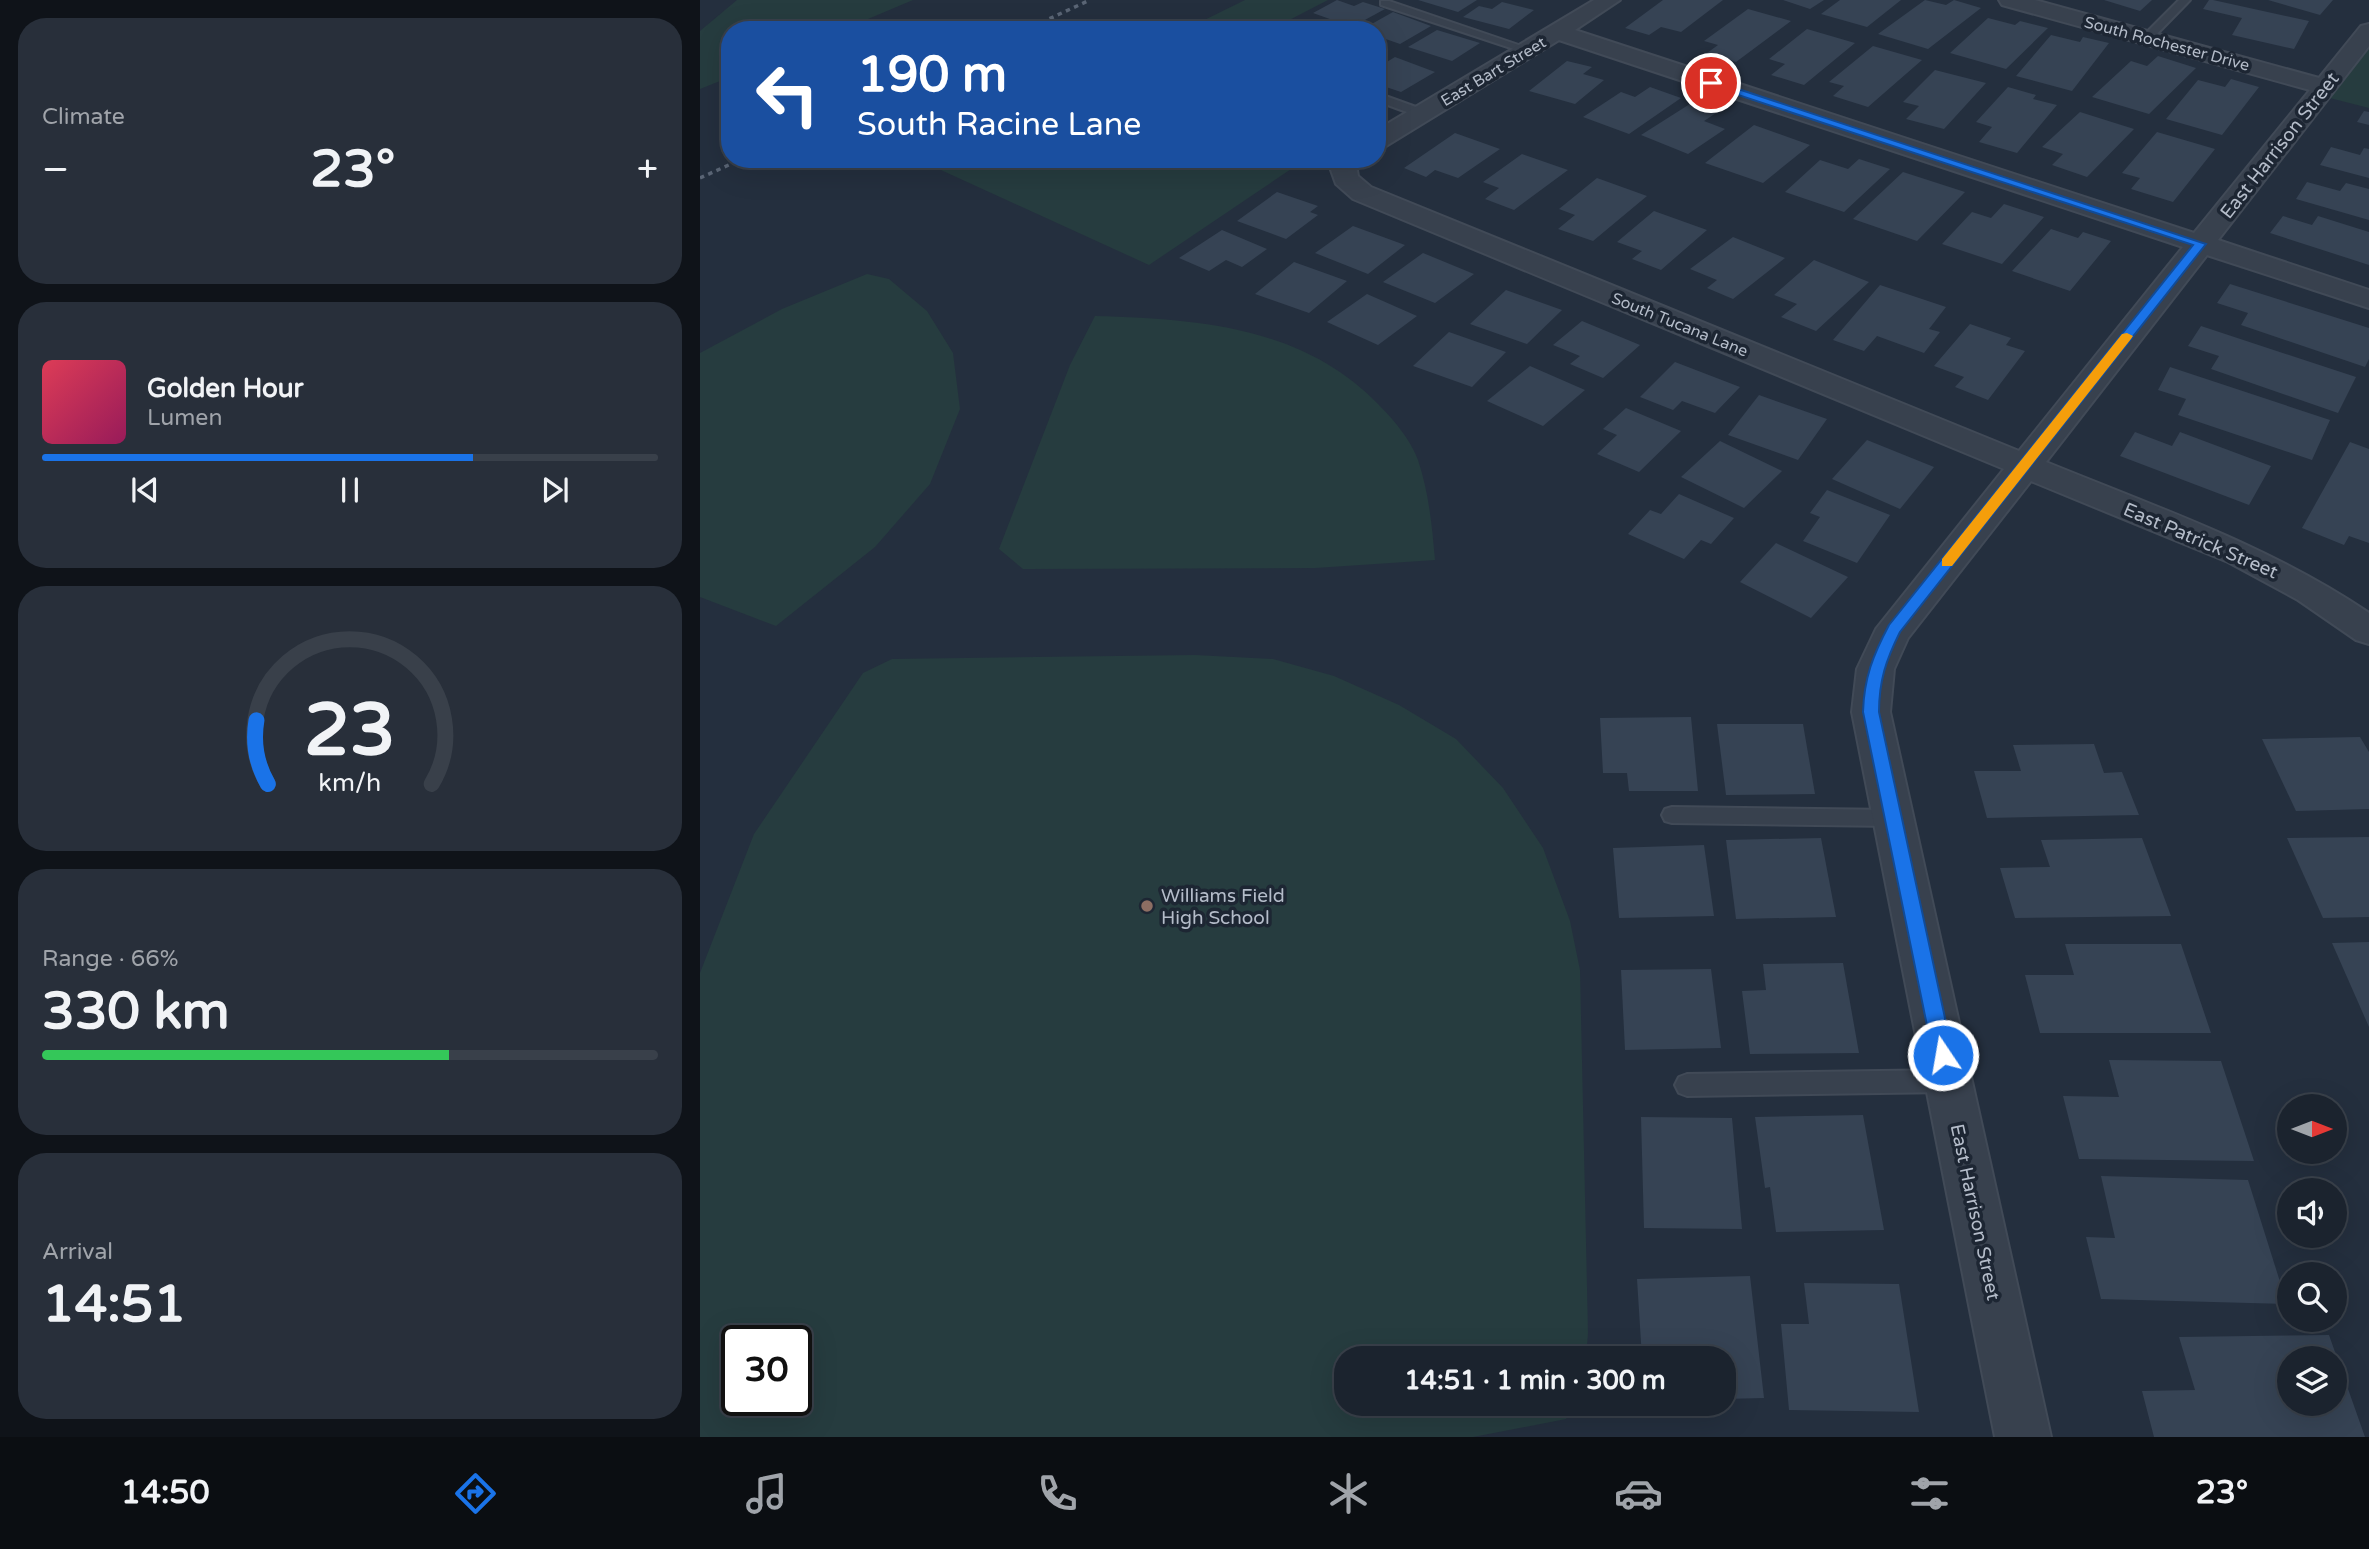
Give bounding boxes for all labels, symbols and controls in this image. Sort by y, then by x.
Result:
street label: South Rochester Drive [2082,12,2252,76]
street label: East Bart Street [1437,33,1550,111]
text: 190 m [857,46,1007,105]
icon: left [742,49,833,140]
pin [1681,53,1741,113]
icon: arrive [1692,64,1730,102]
street label: East Harrison Street [2216,68,2344,223]
text: Climate [42,103,125,131]
text: South Racine Lane [857,106,1141,144]
text: 23° [310,138,395,201]
text: − [42,147,69,193]
text: + [637,147,658,193]
street label: South Tucana Lane [1609,288,1751,361]
text: Golden Hour [147,373,304,404]
text: Lumen [147,404,222,432]
icon: previous [126,471,164,509]
icon: pause [331,471,369,509]
icon: next [536,471,574,509]
street label: East Patrick Street [2120,498,2281,583]
text: 23 [304,688,396,776]
text: km/h [319,768,381,798]
place label: Williams Field High School [1161,885,1285,929]
marker: Williams Field High School [1139,898,1155,914]
text: Range · 66% [42,945,178,973]
text: 330 km [42,980,230,1043]
position arrow [1906,1018,1980,1092]
north arrow [2277,1094,2347,1164]
map controls [2277,1094,2347,1416]
street label: East Harrison Street [1946,1122,2004,1302]
button: sound [2277,1178,2347,1248]
text: Arrival [42,1238,113,1266]
button: search [2277,1262,2347,1332]
text: 14:51 [42,1273,186,1336]
speed limit sign: 30 [721,1325,812,1416]
button: layers [2277,1346,2347,1416]
text: 14:51 · 1 min · 300 m [1404,1365,1666,1396]
icon: directions [451,1469,500,1518]
icon: music [742,1469,791,1518]
icon: phone [1033,1469,1082,1518]
icon: climate [1324,1469,1373,1518]
icon: car [1614,1469,1663,1518]
icon: filters [1905,1469,1954,1518]
text: 14:50 [121,1474,210,1512]
text: 23° [2196,1474,2248,1512]

